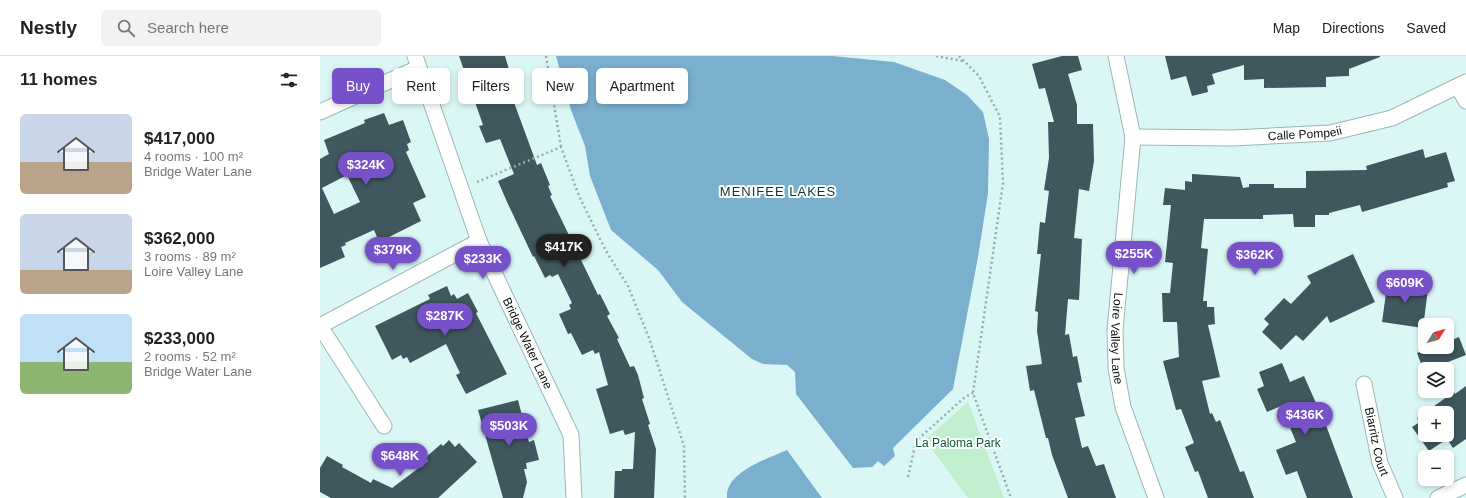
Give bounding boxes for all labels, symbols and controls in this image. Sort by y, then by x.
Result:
search box [101,10,381,46]
text: Nestly [20,17,77,38]
icon: search [115,17,137,39]
text: Search here [147,19,229,36]
text: Map [1273,20,1300,36]
text: Directions [1322,20,1384,36]
text: Saved [1406,20,1446,36]
chip: Buy [332,68,384,104]
chip: Rent [392,68,450,104]
chip: Filters [458,68,524,104]
chip: New [532,68,588,104]
chip: Apartment [596,68,688,104]
icon: filters [278,69,300,91]
text: 11 homes [20,70,98,89]
street label: Calle Pompeii [1268,123,1343,143]
text: $417,000 [144,129,215,148]
icon: home [52,130,100,178]
text: 4 rooms · 100 m² [144,149,243,164]
pin: $324K [338,152,394,186]
text: $324K [347,157,385,172]
text: Bridge Water Lane [144,164,252,179]
district label: MENIFEE LAKES [720,184,836,199]
text: $362,000 [144,229,215,248]
icon: home [52,230,100,278]
pin: $417K [536,234,592,268]
pin: $379K [365,237,421,271]
text: $417K [545,239,583,254]
pin: $255K [1106,241,1162,275]
text: $379K [374,242,412,257]
pin: $362K [1227,242,1283,276]
pin: $233K [455,246,511,280]
text: $255K [1115,246,1153,261]
text: $362K [1236,247,1274,262]
text: 3 rooms · 89 m² [144,249,236,264]
text: $233K [464,251,502,266]
text: Loire Valley Lane [144,264,244,279]
pin: $609K [1377,270,1433,304]
text: $609K [1386,275,1424,290]
street label: Loire Valley Lane [1108,292,1126,386]
street label: Bridge Water Lane [500,295,555,392]
pin: $287K [417,303,473,337]
text: $287K [426,308,464,323]
north arrow [1418,318,1454,354]
map controls [1418,318,1454,486]
text: $233,000 [144,329,215,348]
icon: home [52,330,100,378]
text: 2 rooms · 52 m² [144,349,236,364]
button: layers [1418,362,1454,398]
text: Bridge Water Lane [144,364,252,379]
pin: $436K [1277,402,1333,436]
street label: Biarritz Court [1362,406,1392,479]
button: + [1418,406,1454,442]
text: $436K [1286,407,1324,422]
pin: $503K [481,413,537,447]
text: $503K [490,418,528,433]
park label: La Paloma Park [915,436,1002,450]
pin: $648K [372,443,428,477]
text: $648K [381,448,419,463]
button: − [1418,450,1454,486]

